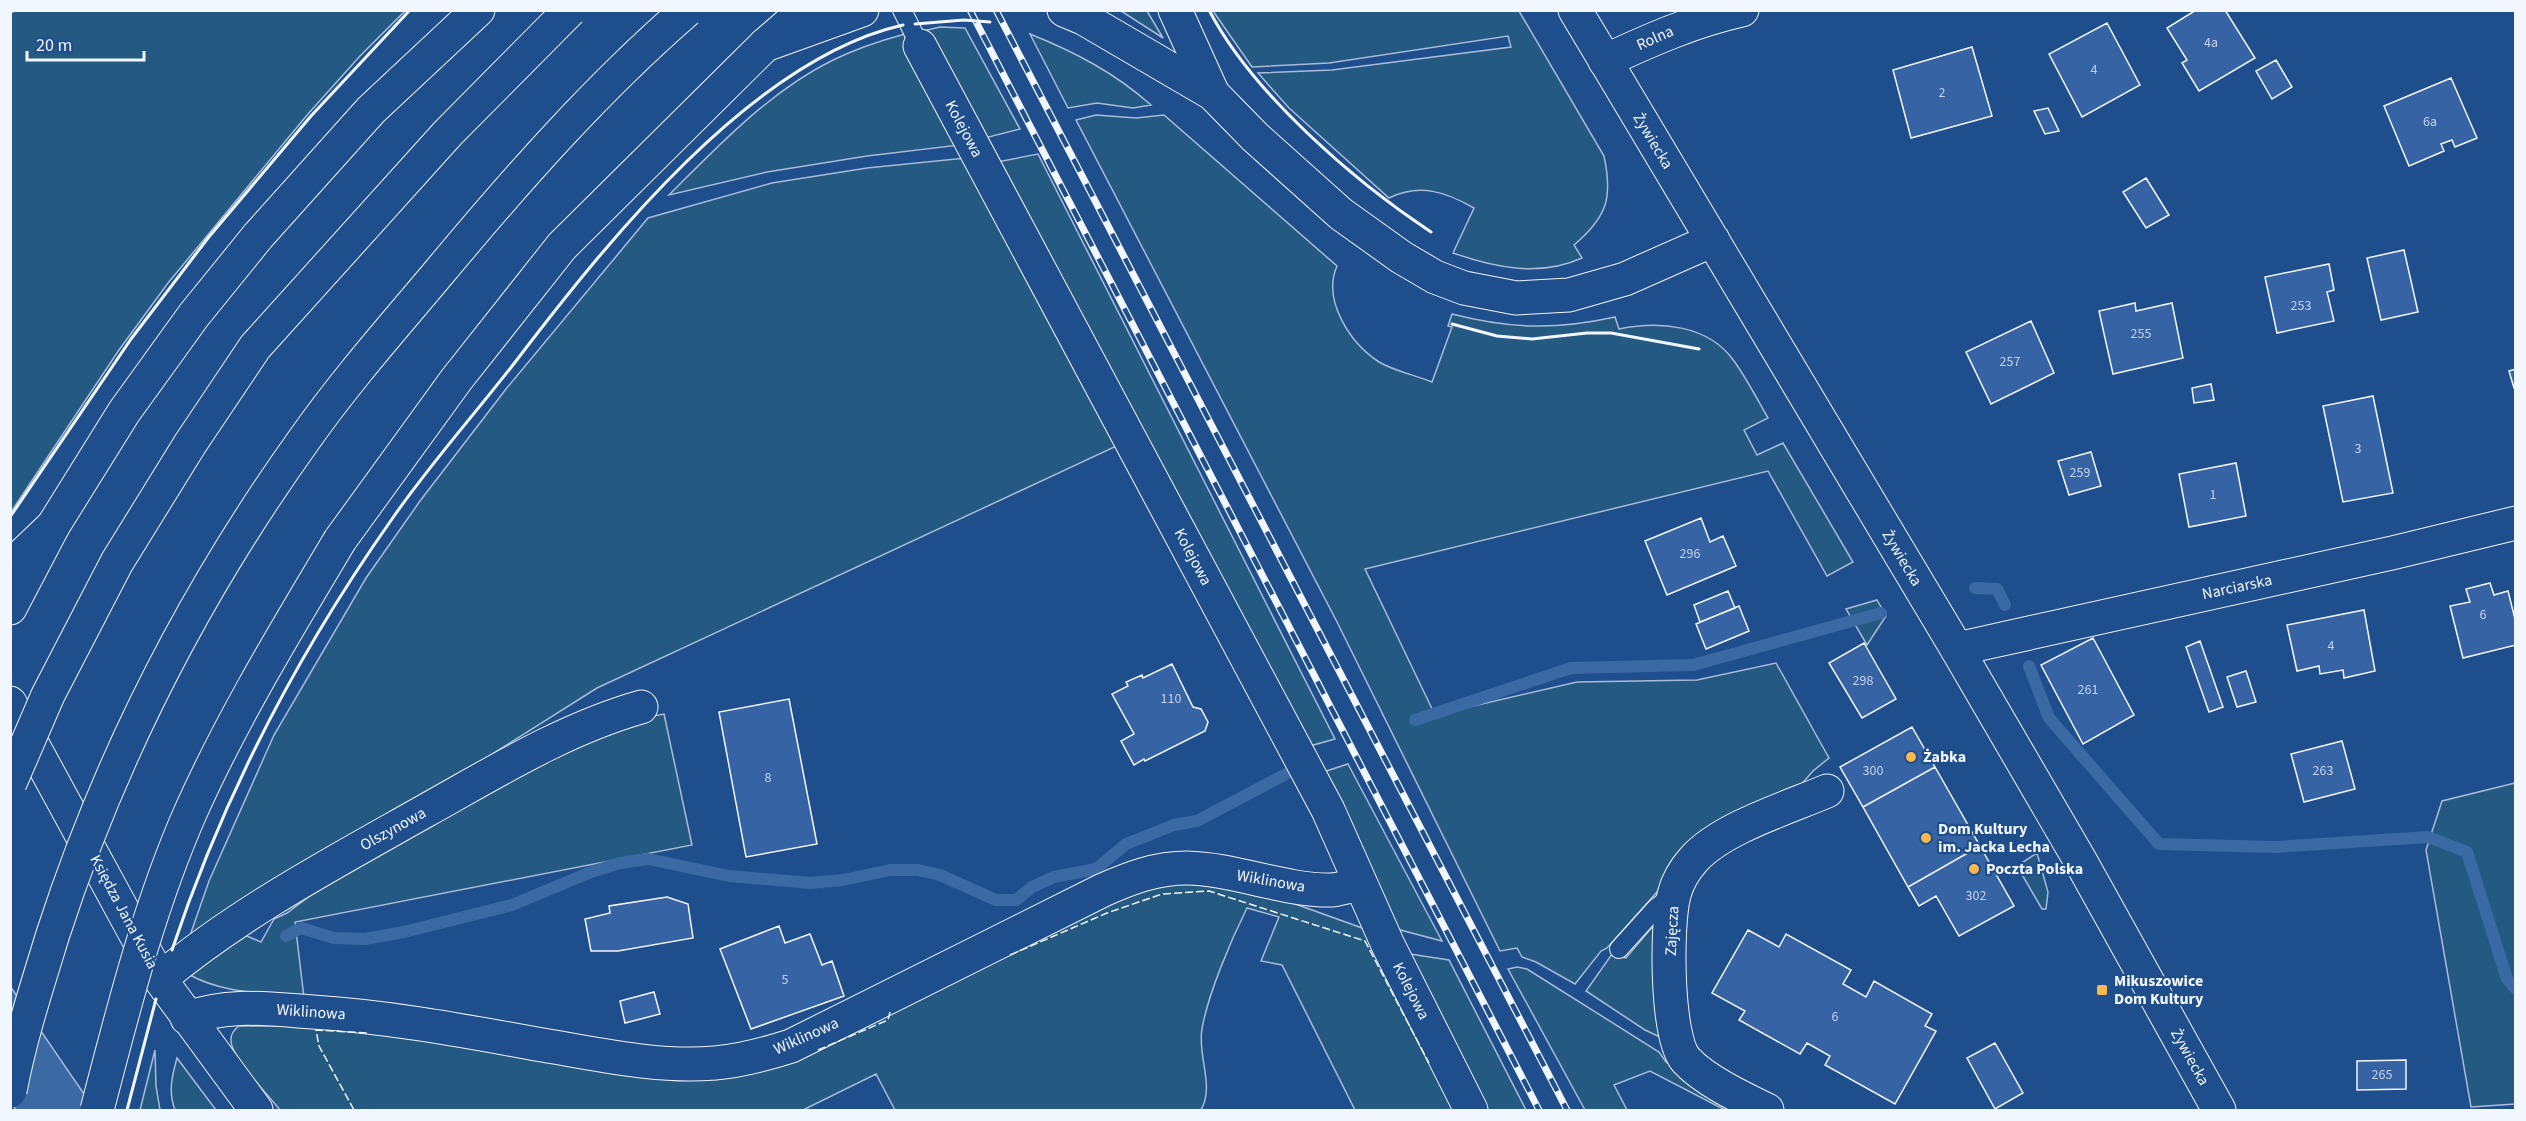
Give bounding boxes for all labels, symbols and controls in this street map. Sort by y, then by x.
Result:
street label: Rolna [1633,20,1677,56]
scale bar [27,24,144,62]
text: 20 m [36,33,72,58]
house number: 4a [2204,33,2218,53]
house number: 4 [2091,60,2098,80]
house number: 2 [1939,83,1946,103]
street label: Kolejowa [940,97,988,161]
street label: Żywiecka [1628,109,1678,173]
house number: 6a [2423,112,2437,132]
house number: 253 [2291,296,2311,316]
house number: 255 [2131,324,2151,344]
house number: 257 [2000,352,2020,372]
house number: 3 [2355,439,2362,459]
house number: 259 [2070,463,2090,483]
house number: 1 [2210,485,2217,505]
street label: Kolejowa [1169,525,1217,589]
street label: Żywiecka [1877,526,1927,590]
house number: 296 [1680,544,1700,564]
street label: Narciarska [2200,569,2274,605]
house number: 6 [2480,605,2487,625]
house number: 4 [2328,636,2335,656]
house number: 298 [1853,671,1873,691]
house number: 261 [2078,680,2098,700]
house number: 110 [1161,689,1181,709]
place label: Żabka [1923,746,1966,768]
marker: Żabka [1904,750,1918,764]
house number: 300 [1863,761,1883,781]
house number: 263 [2313,761,2333,781]
house number: 8 [765,768,772,788]
street label: Olszynowa [356,802,430,856]
place label: Dom Kultury im. Jacka Lecha [1938,818,2050,858]
marker: Dom Kultury im. Jacka Lecha [1919,831,1933,845]
street label: Księdza Jana Kusia [85,851,163,973]
place label: Poczta Polska [1986,858,2083,880]
marker: Poczta Polska [1967,862,1981,876]
street label: Wiklinowa [1235,864,1307,898]
house number: 302 [1966,886,1986,906]
street label: Zajęcza [1660,905,1684,957]
street label: Kolejowa [1387,958,1435,1024]
house number: 5 [782,970,789,990]
place label: Mikuszowice Dom Kultury [2114,970,2204,1010]
marker: Mikuszowice Dom Kultury [2095,983,2109,997]
street label: Wiklinowa [276,999,346,1025]
house number: 6 [1832,1007,1839,1027]
street label: Wiklinowa [770,1012,842,1060]
street label: Żywiecka [2165,1024,2215,1090]
house number: 265 [2372,1065,2392,1085]

